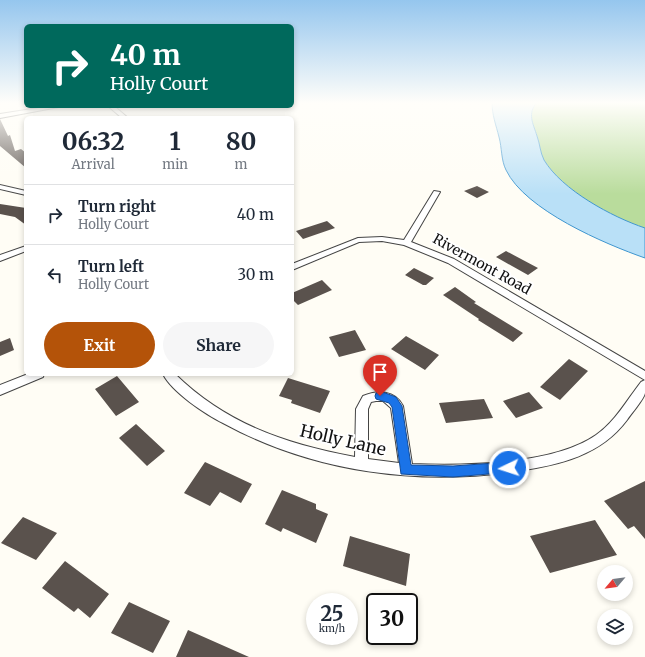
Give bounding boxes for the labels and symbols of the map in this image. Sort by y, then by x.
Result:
street label: Rivermont Road [430,230,535,299]
pin [363,355,397,396]
street label: Holly Lane [298,419,388,461]
position arrow [488,447,530,489]
north arrow [597,565,633,601]
speed limit sign: 30 [366,593,418,645]

